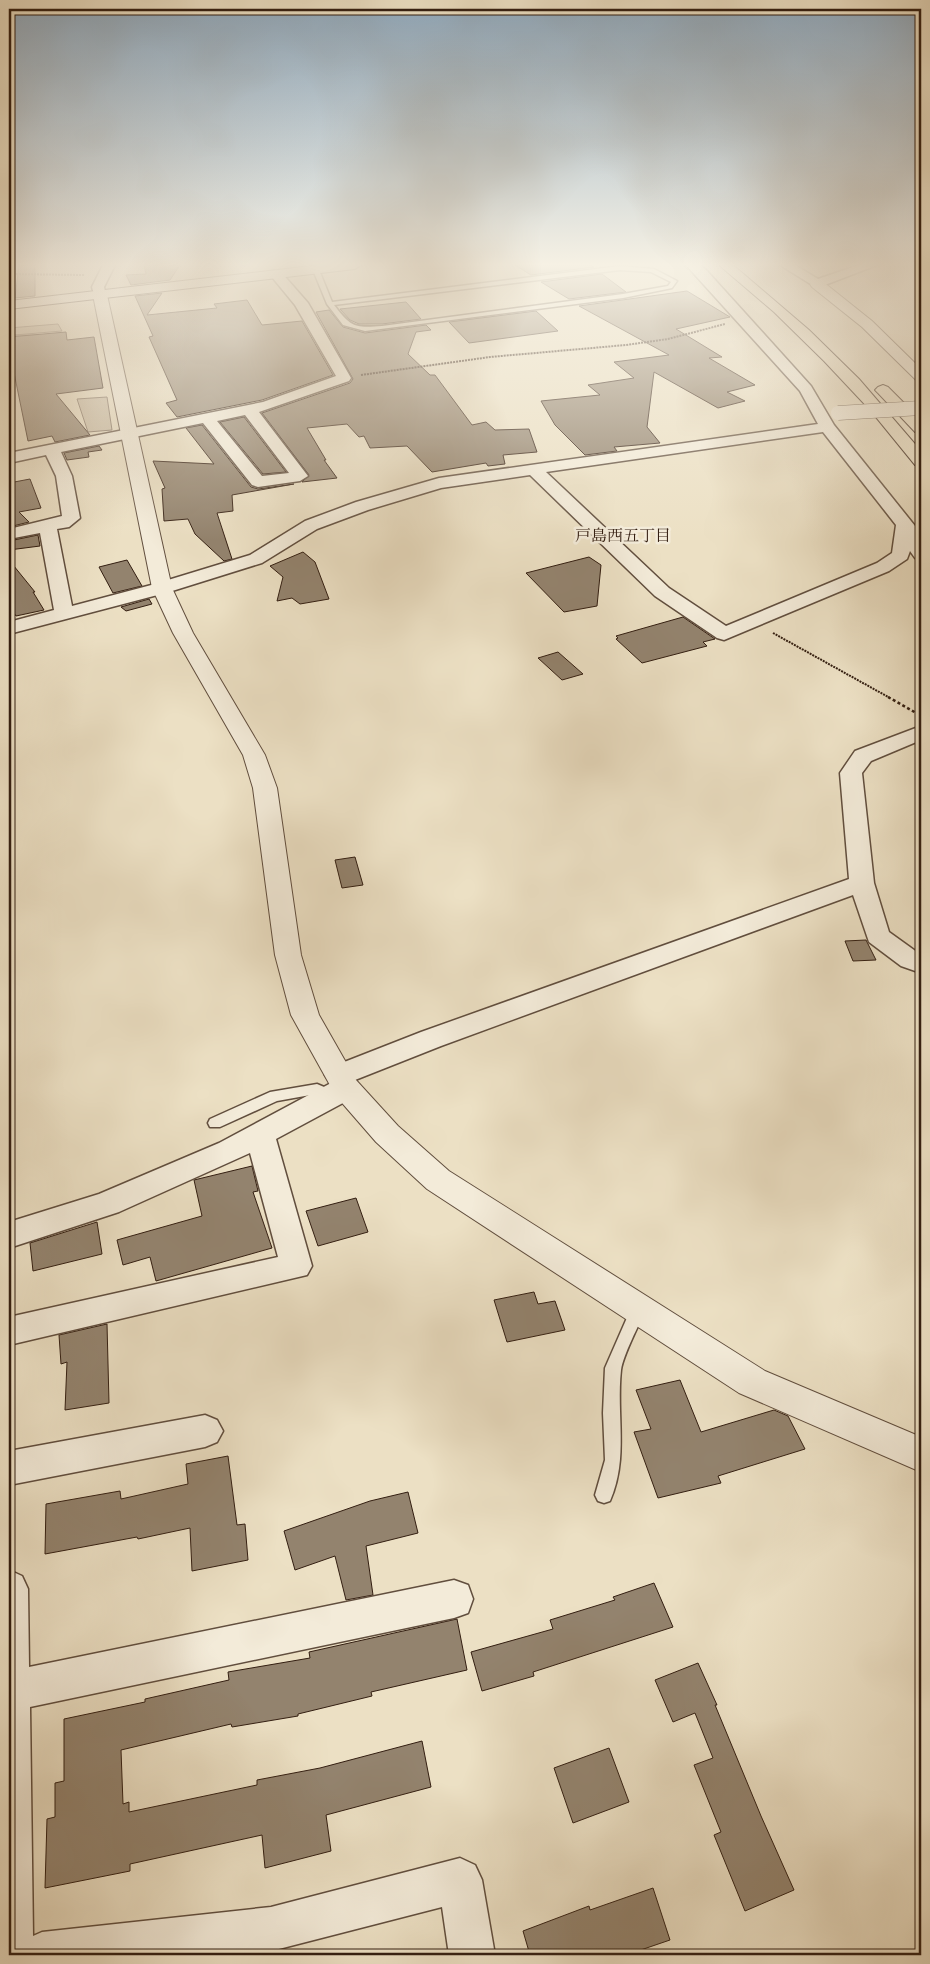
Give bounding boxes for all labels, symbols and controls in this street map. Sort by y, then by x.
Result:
district label: 戸島西五丁目 [575,523,671,547]

